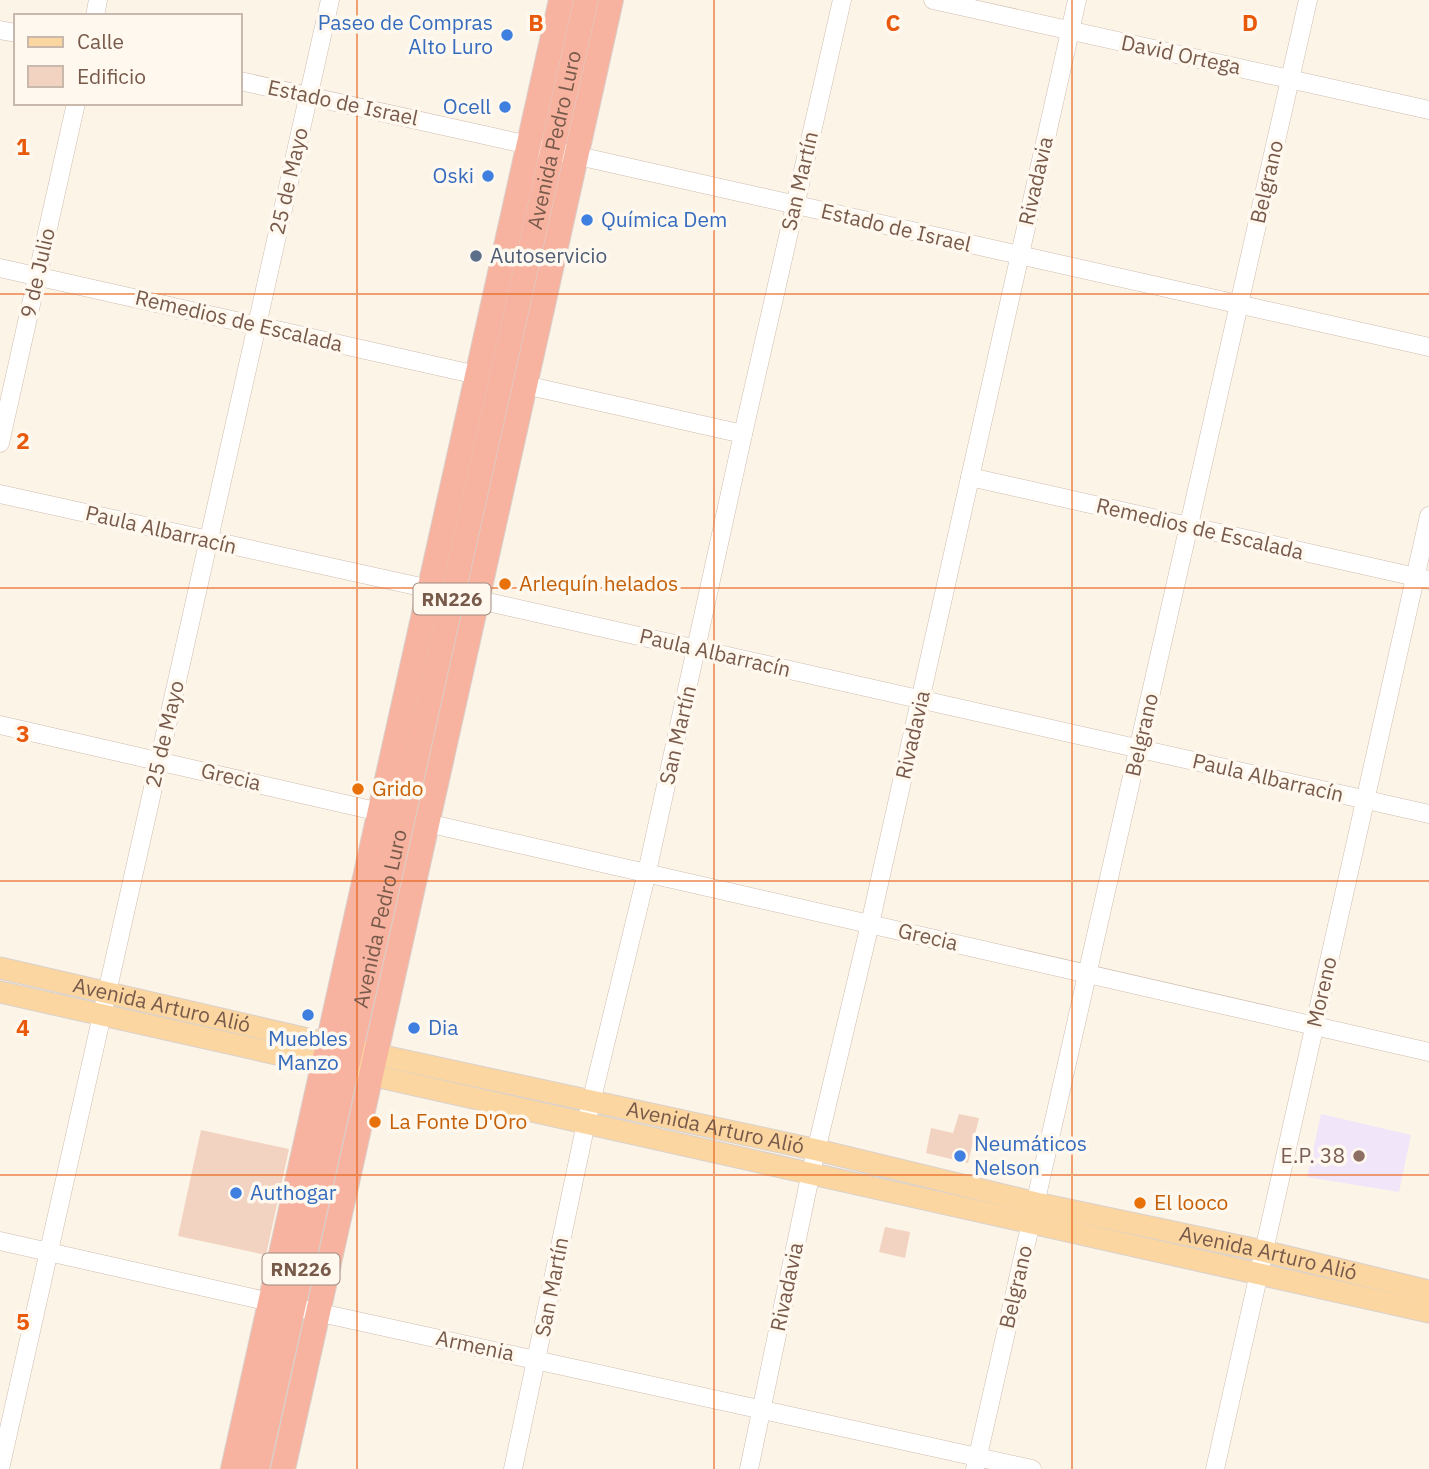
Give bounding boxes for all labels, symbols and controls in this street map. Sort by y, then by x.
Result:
text: B [528,7,544,37]
text: C [886,7,901,37]
text: D [1242,7,1258,37]
place label: Paseo de Compras Alto Luro [318,8,493,60]
legend [14,14,242,105]
text: Calle [77,27,124,55]
marker: Paseo de Compras Alto Luro [499,27,515,43]
street label: David Ortega [1119,28,1244,80]
street label: Avenida Pedro Luro [520,48,587,232]
text: Edificio [77,62,146,90]
street label: Estado de Israel [265,72,421,132]
place label: Ocell [443,92,491,120]
marker: Ocell [497,99,513,115]
street label: 25 de Mayo [262,124,314,237]
street label: San Martín [774,128,824,233]
text: 1 [16,131,30,161]
street label: Rivadavia [1011,134,1059,228]
street label: Belgrano [1243,137,1289,226]
place label: Oski [433,161,474,189]
marker: Oski [480,168,496,184]
street label: Estado de Israel [818,196,974,258]
place label: Química Dem [601,205,727,233]
marker: Química Dem [579,212,595,228]
street label: 9 de Julio [13,225,61,321]
place label: Autoservicio [490,241,607,269]
marker: Autoservicio [468,248,484,264]
street label: Remedios de Escalada [133,283,346,358]
text: 2 [16,425,30,455]
street label: Remedios de Escalada [1094,491,1307,566]
street label: Paula Albarracín [83,498,240,560]
place label: Arlequín helados [519,569,678,597]
marker: Arlequín helados [497,576,513,592]
road number: RN226 [414,584,490,614]
street label: Paula Albarracín [637,621,794,683]
street label: 25 de Mayo [138,677,190,790]
street label: San Martín [652,682,702,787]
street label: Rivadavia [888,688,936,782]
street label: Belgrano [1118,690,1164,779]
text: 3 [16,718,30,748]
street label: Paula Albarracín [1190,746,1347,808]
street label: Grecia [198,756,264,797]
place label: Grido [372,774,424,802]
marker: Grido [350,781,366,797]
street label: Avenida Pedro Luro [346,826,413,1010]
street label: Grecia [895,916,961,957]
street label: Moreno [1299,954,1343,1030]
street label: Avenida Arturo Alió [70,970,254,1038]
marker: Muebles Manzo [300,1007,316,1023]
text: 4 [16,1012,30,1042]
place label: Dia [428,1013,459,1041]
marker: Dia [406,1020,422,1036]
place label: Muebles Manzo [268,1024,348,1076]
street label: Avenida Arturo Alió [624,1094,807,1160]
place label: La Fonte D'Oro [389,1107,527,1135]
marker: La Fonte D'Oro [367,1114,383,1130]
place label: Neumáticos Nelson [974,1129,1087,1181]
place label: E.P. 38 [1281,1141,1345,1169]
marker: Neumáticos Nelson [952,1148,968,1164]
marker: E.P. 38 [1351,1148,1367,1164]
place label: Authogar [250,1178,337,1206]
marker: Authogar [228,1185,244,1201]
place label: El looco [1154,1188,1228,1216]
marker: El looco [1132,1195,1148,1211]
street label: Avenida Arturo Alió [1177,1219,1360,1286]
street label: San Martín [528,1235,574,1339]
street label: Rivadavia [763,1240,809,1334]
street label: Belgrano [992,1242,1038,1331]
road number: RN226 [262,1254,340,1284]
text: 5 [16,1306,30,1336]
street label: Armenia [433,1323,517,1367]

